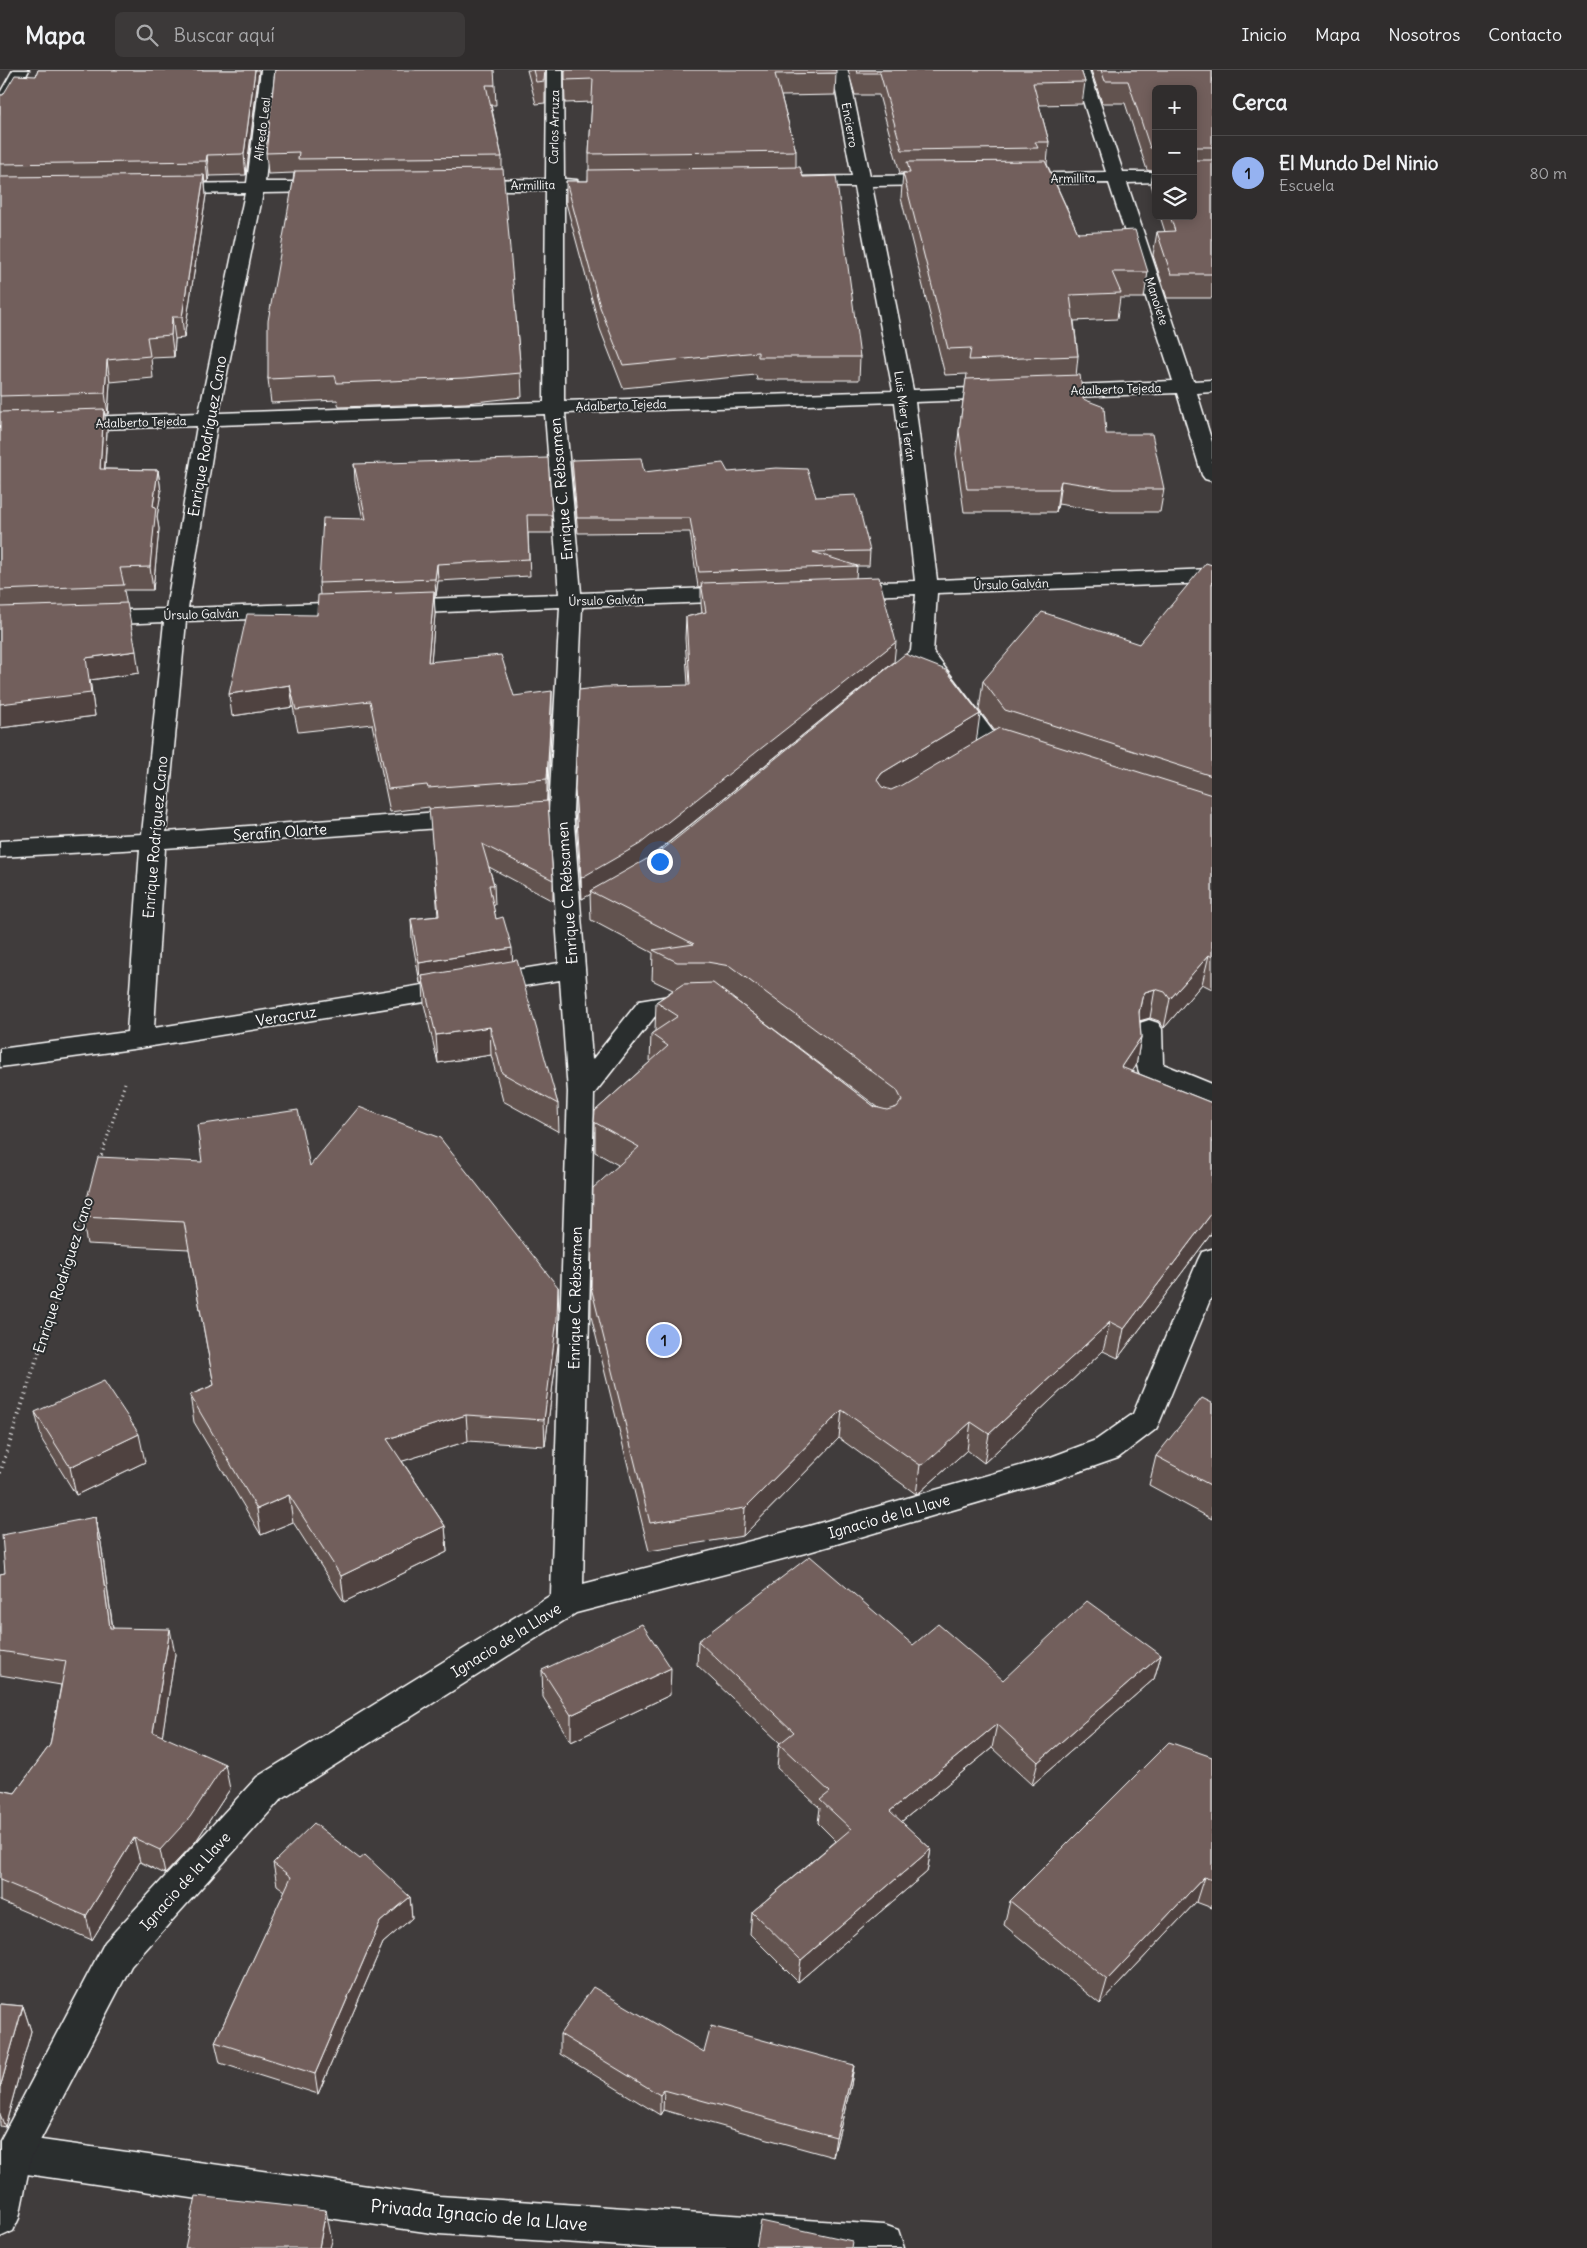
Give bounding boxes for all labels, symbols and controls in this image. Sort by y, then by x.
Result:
search box [115,12,465,57]
text: Mapa [25,20,85,50]
icon: search [133,21,161,49]
text: Buscar aquí [173,23,275,47]
text: Inicio [1241,23,1287,46]
text: Mapa [1315,23,1360,46]
text: Nosotros [1388,23,1460,46]
text: Contacto [1488,23,1562,46]
map controls [1152,85,1197,220]
button: + [1152,85,1197,130]
text: Cerca [1232,89,1287,116]
street label: Carlos Arruza [546,90,562,164]
street label: Alfredo Leal [251,96,273,162]
street label: Encierro [839,101,861,149]
button: − [1152,130,1197,175]
text: El Mundo Del Ninio [1279,151,1438,175]
text: 1 [1245,163,1251,183]
text: 80 m [1529,163,1567,183]
street label: Armillita [1050,170,1096,186]
button: layers [1152,175,1197,220]
text: Escuela [1279,175,1334,195]
street label: Armillita [510,177,556,193]
street label: Manolete [1142,275,1172,327]
street label: Enrique Rodríguez Cano [183,354,231,518]
street label: Luis Mier y Terán [891,370,919,462]
street label: Adalberto Tejeda [1070,380,1162,398]
street label: Adalberto Tejeda [575,396,667,414]
street label: Adalberto Tejeda [95,413,187,431]
street label: Enrique C. Rébsamen [545,417,577,561]
street label: Úrsulo Galván [973,575,1049,593]
street label: Úrsulo Galván [568,591,644,609]
street label: Úrsulo Galván [163,605,239,623]
street label: Enrique Rodríguez Cano [138,755,172,919]
street label: Serafín Olarte [232,819,328,845]
street label: Enrique C. Rébsamen [553,821,581,965]
your location [647,849,673,875]
street label: Veracruz [254,1002,318,1030]
street label: Enrique Rodríguez Cano [29,1195,97,1355]
street label: Enrique C. Rébsamen [564,1226,586,1370]
pin: 1 [648,1321,680,1359]
street label: Ignacio de la Llave [826,1489,952,1543]
street label: Ignacio de la Llave [447,1599,565,1681]
street label: Ignacio de la Llave [136,1828,234,1934]
street label: Privada Ignacio de la Llave [370,2194,588,2236]

